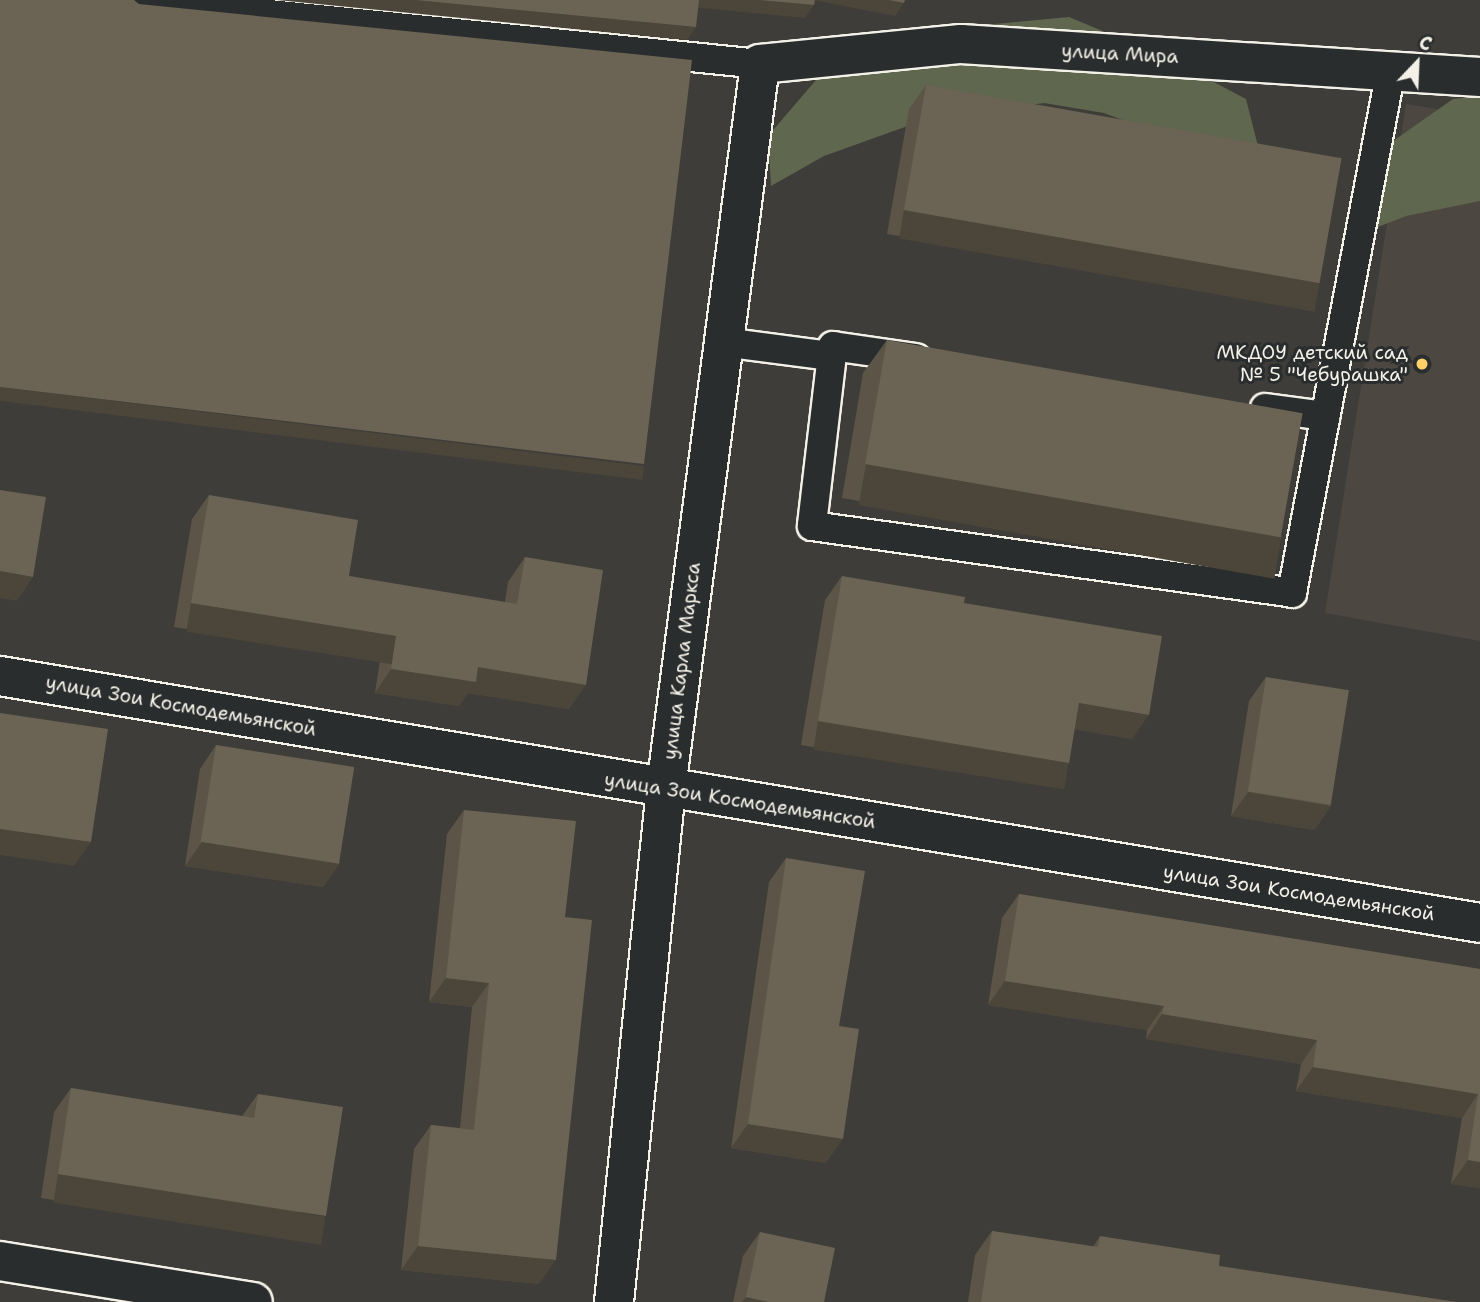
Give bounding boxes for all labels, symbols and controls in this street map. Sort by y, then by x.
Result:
north arrow [1382,28,1452,98]
text: С [1415,29,1436,57]
street label: улица Мира [1061,40,1179,68]
place label: МКДОУ детский сад № 5 "Чебурашка" [1216,342,1408,386]
marker: МКДОУ детский сад № 5 "Чебурашка" [1414,356,1430,372]
street label: улица Карла Маркса [659,561,705,761]
street label: улица Зои Космодемьянской [44,671,318,741]
street label: улица Зои Космодемьянской [603,768,877,834]
street label: улица Зои Космодемьянской [1162,860,1436,926]

